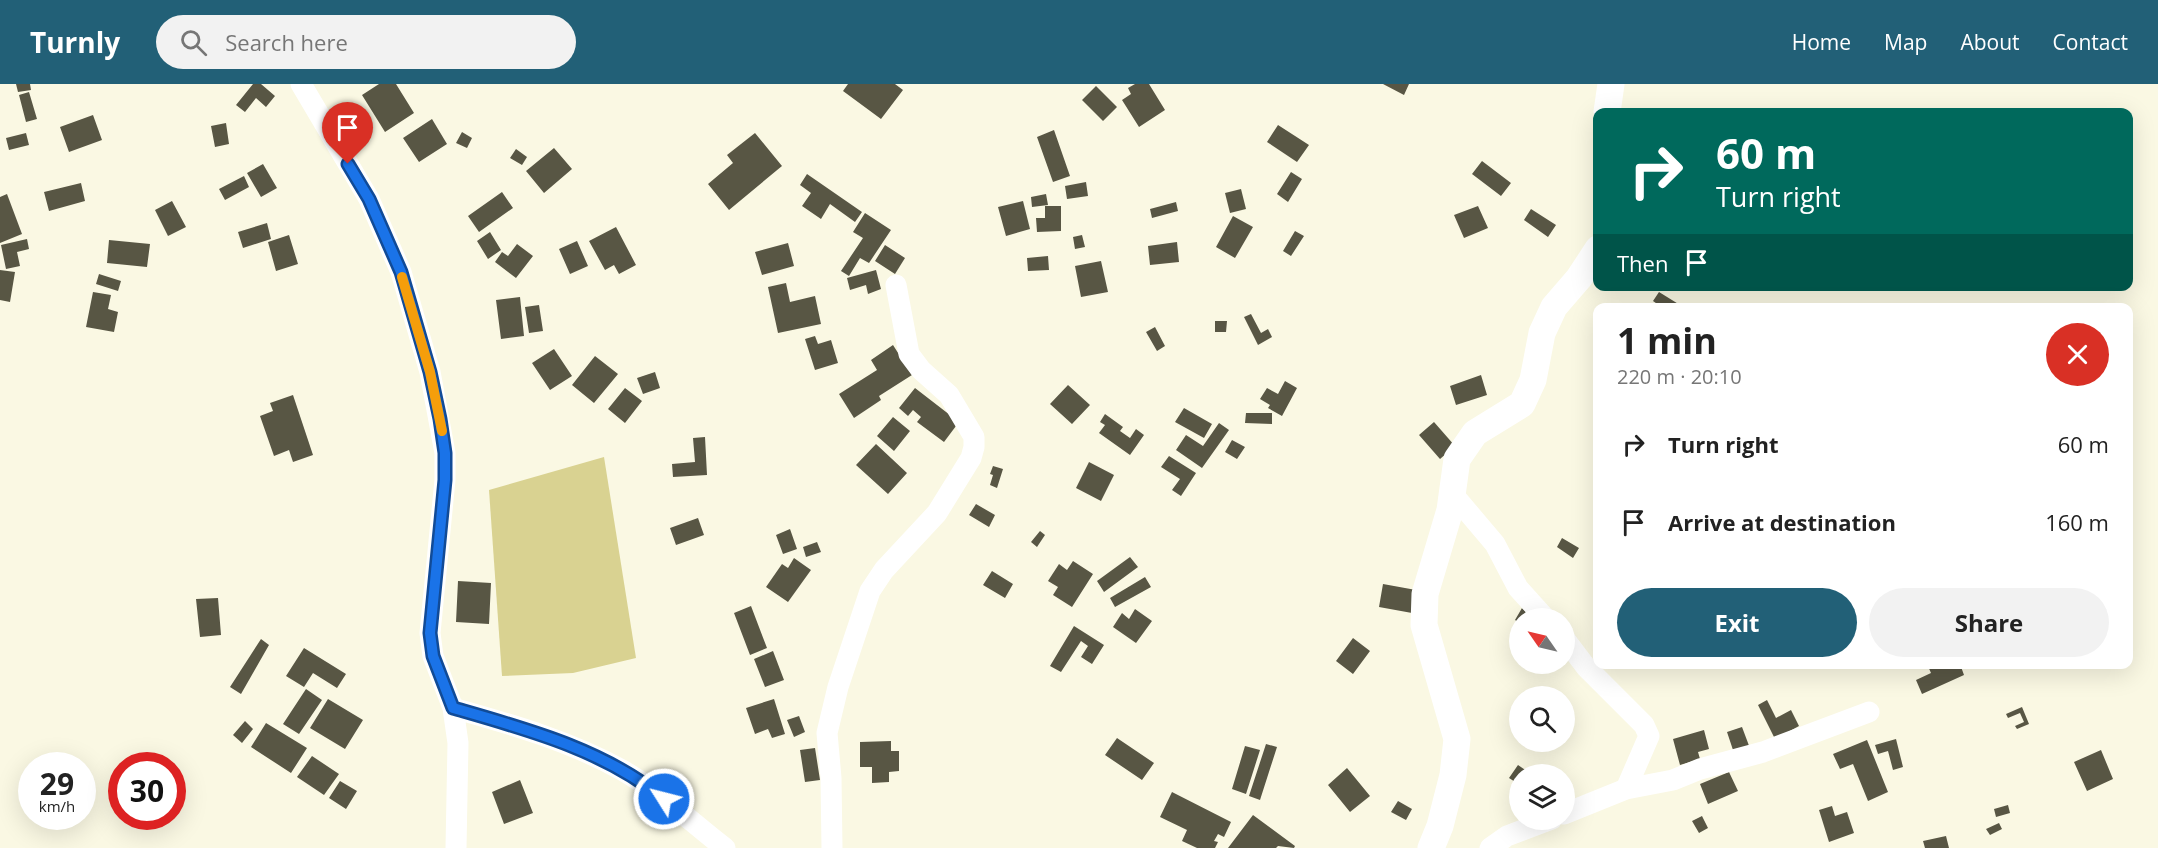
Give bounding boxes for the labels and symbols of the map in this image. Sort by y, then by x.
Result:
pin [322,102,373,164]
north arrow [1509,608,1575,674]
speed limit sign: 30 [108,752,186,830]
position arrow [632,767,696,831]

